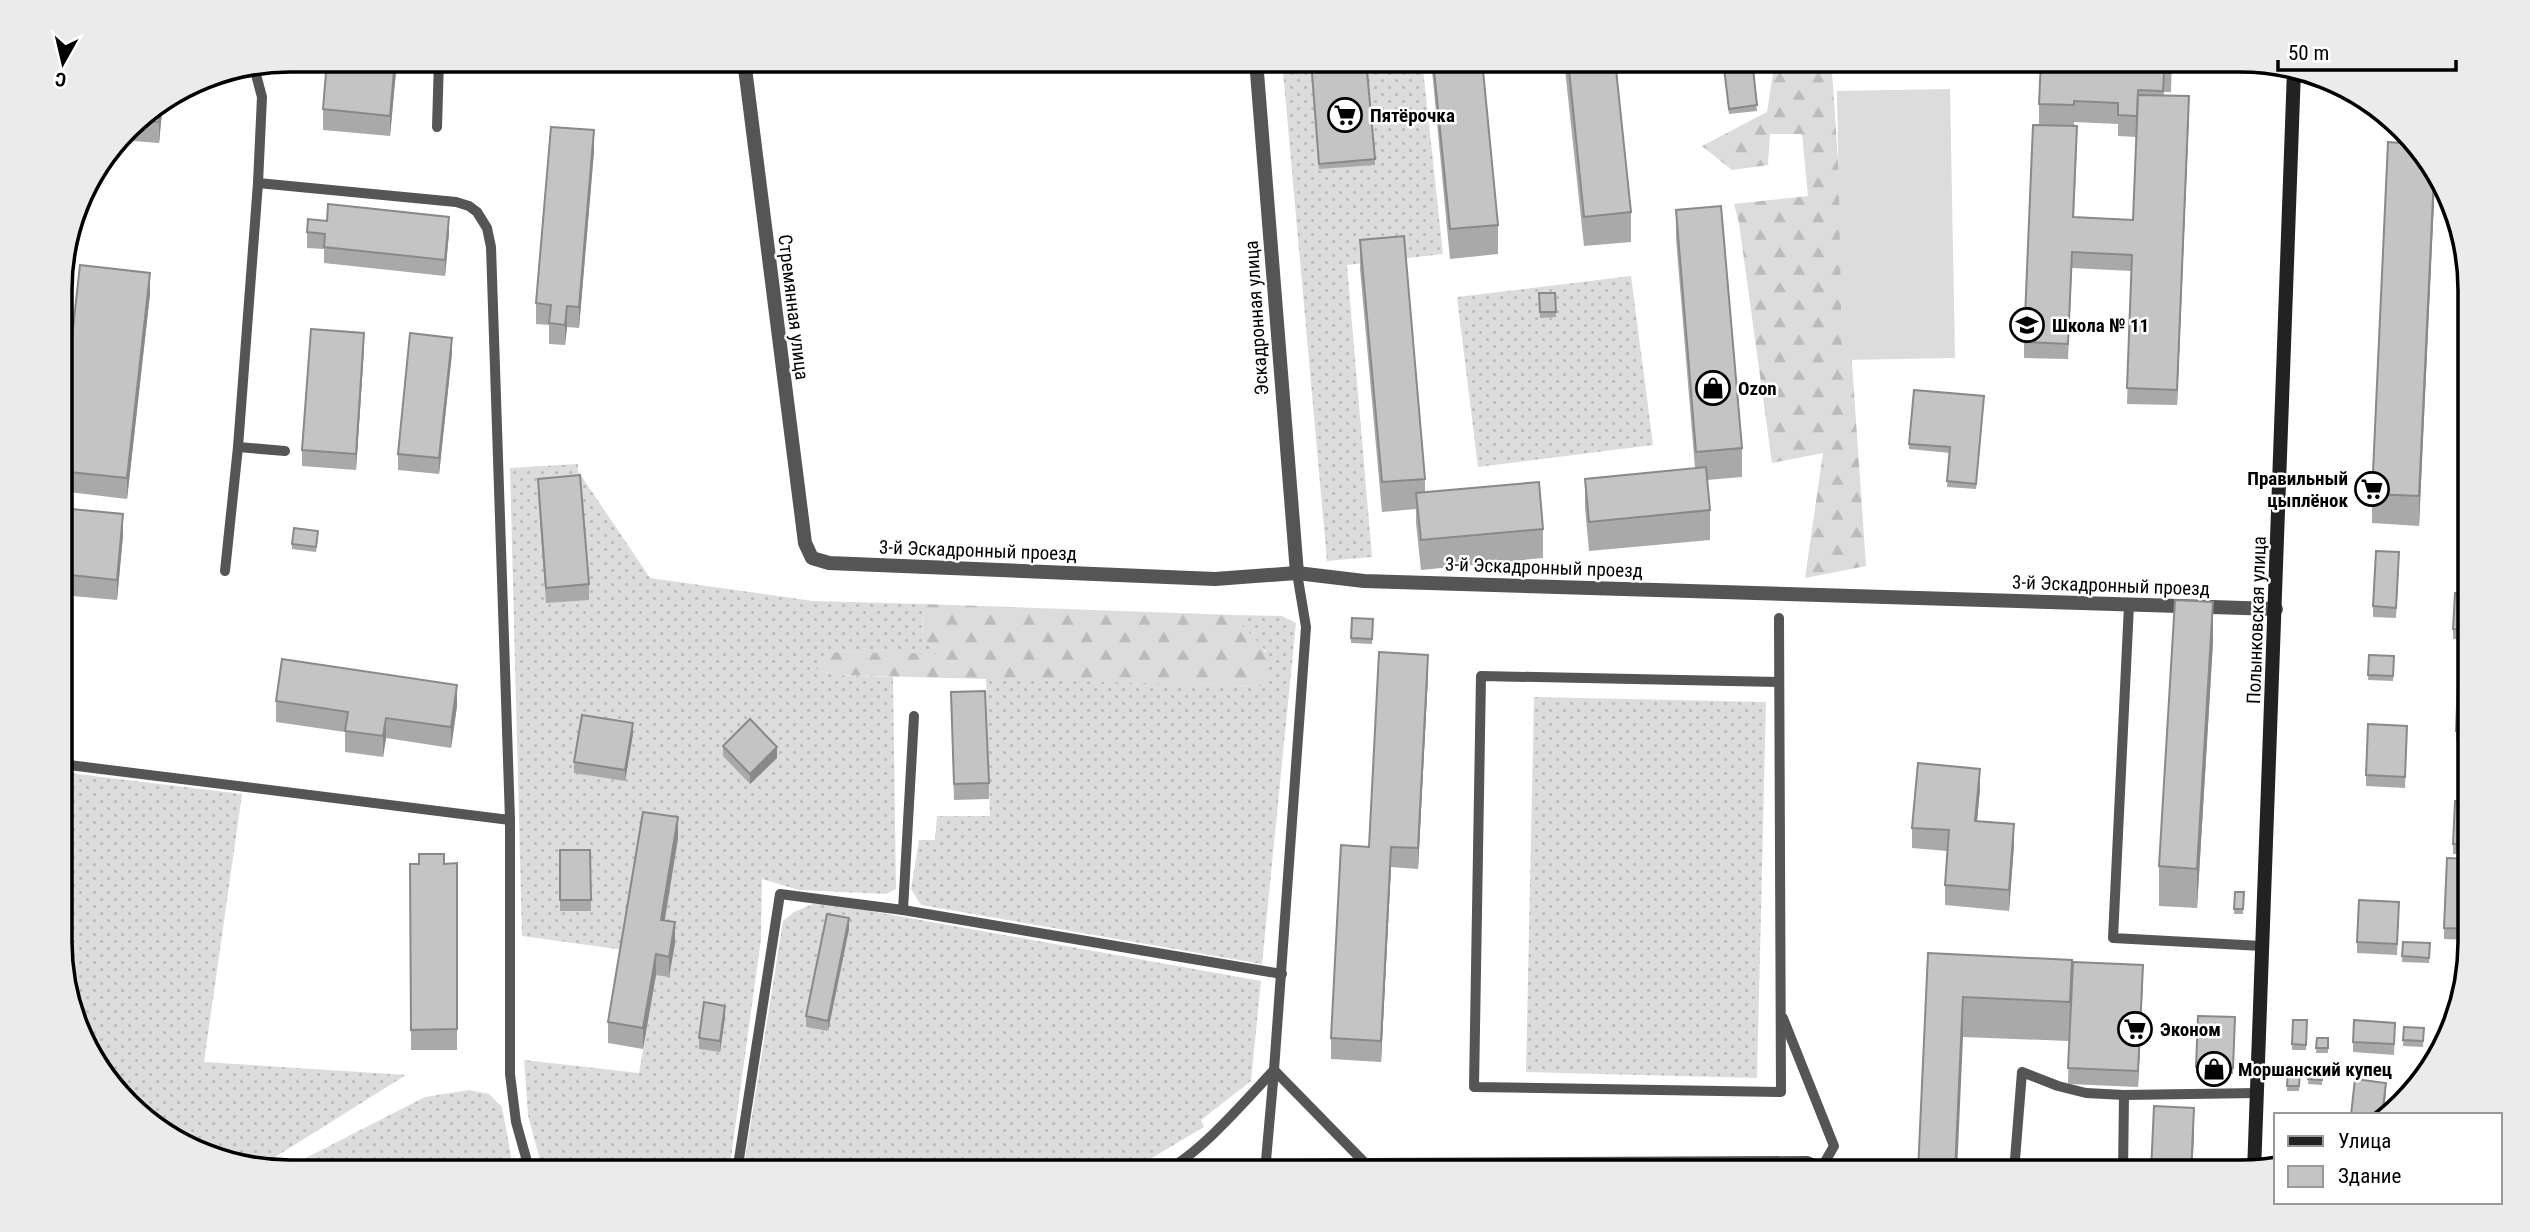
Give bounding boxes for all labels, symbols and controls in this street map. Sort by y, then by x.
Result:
north arrow [28,28,98,98]
scale bar [2278,28,2456,72]
text: 50 m [2288,41,2329,65]
text: С [54,67,68,91]
supermarket icon: Пятёрочка [1326,96,1364,134]
place label: Пятёрочка [1370,104,1455,127]
street label: Стремянная улица [773,233,814,381]
street label: Эскадронная улица [1240,240,1273,396]
school or university icon: Школа № 11 [2008,306,2046,344]
place label: Школа № 11 [2052,314,2149,337]
shop icon: Ozon [1694,369,1732,407]
place label: Ozon [1738,377,1777,400]
place label: Правильный цыплёнок [2247,467,2348,512]
supermarket icon: Правильный цыплёнок [2353,470,2391,508]
street label: 3-й Эскадронный проезд [879,536,1077,565]
street label: Полынковская улица [2242,536,2271,704]
street label: 3-й Эскадронный проезд [1445,553,1643,582]
street label: 3-й Эскадронный проезд [2012,571,2210,600]
supermarket icon: Эконом [2116,1010,2154,1048]
place label: Эконом [2160,1018,2221,1041]
shop icon: Моршанский купец [2195,1050,2233,1088]
place label: Моршанский купец [2238,1058,2392,1081]
legend [2274,1113,2502,1204]
text: Улица [2338,1129,2391,1153]
text: Здание [2338,1164,2402,1188]

